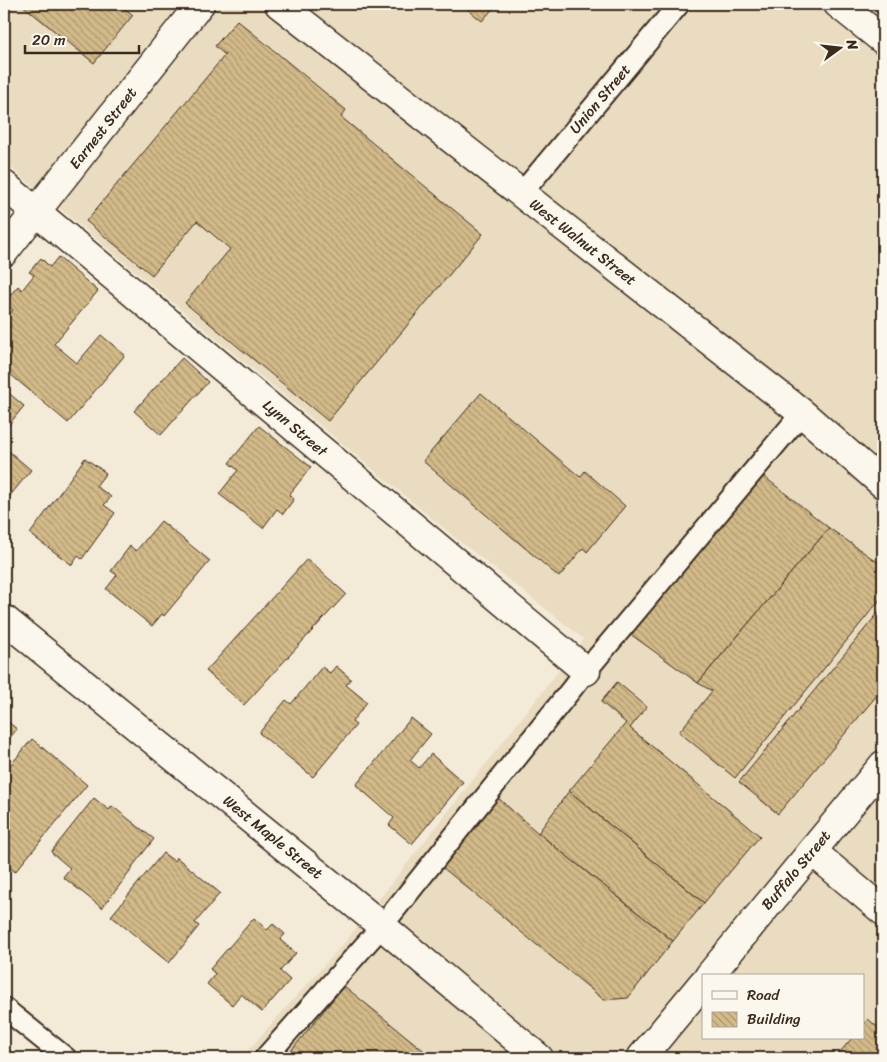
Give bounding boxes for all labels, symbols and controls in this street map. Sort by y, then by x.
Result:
scale bar [25,22,139,54]
north arrow [814,22,864,72]
text: 20 m [32,27,66,53]
text: N [838,36,865,53]
street label: Union Street [563,58,638,140]
street label: Earnest Street [62,81,144,175]
street label: West Walnut Street [524,192,643,293]
street label: Lynn Street [257,393,334,464]
street label: West Maple Street [217,788,329,886]
street label: Buffalo Street [755,824,838,916]
legend [702,974,864,1040]
text: Road [747,982,780,1008]
text: Building [747,1006,801,1032]

